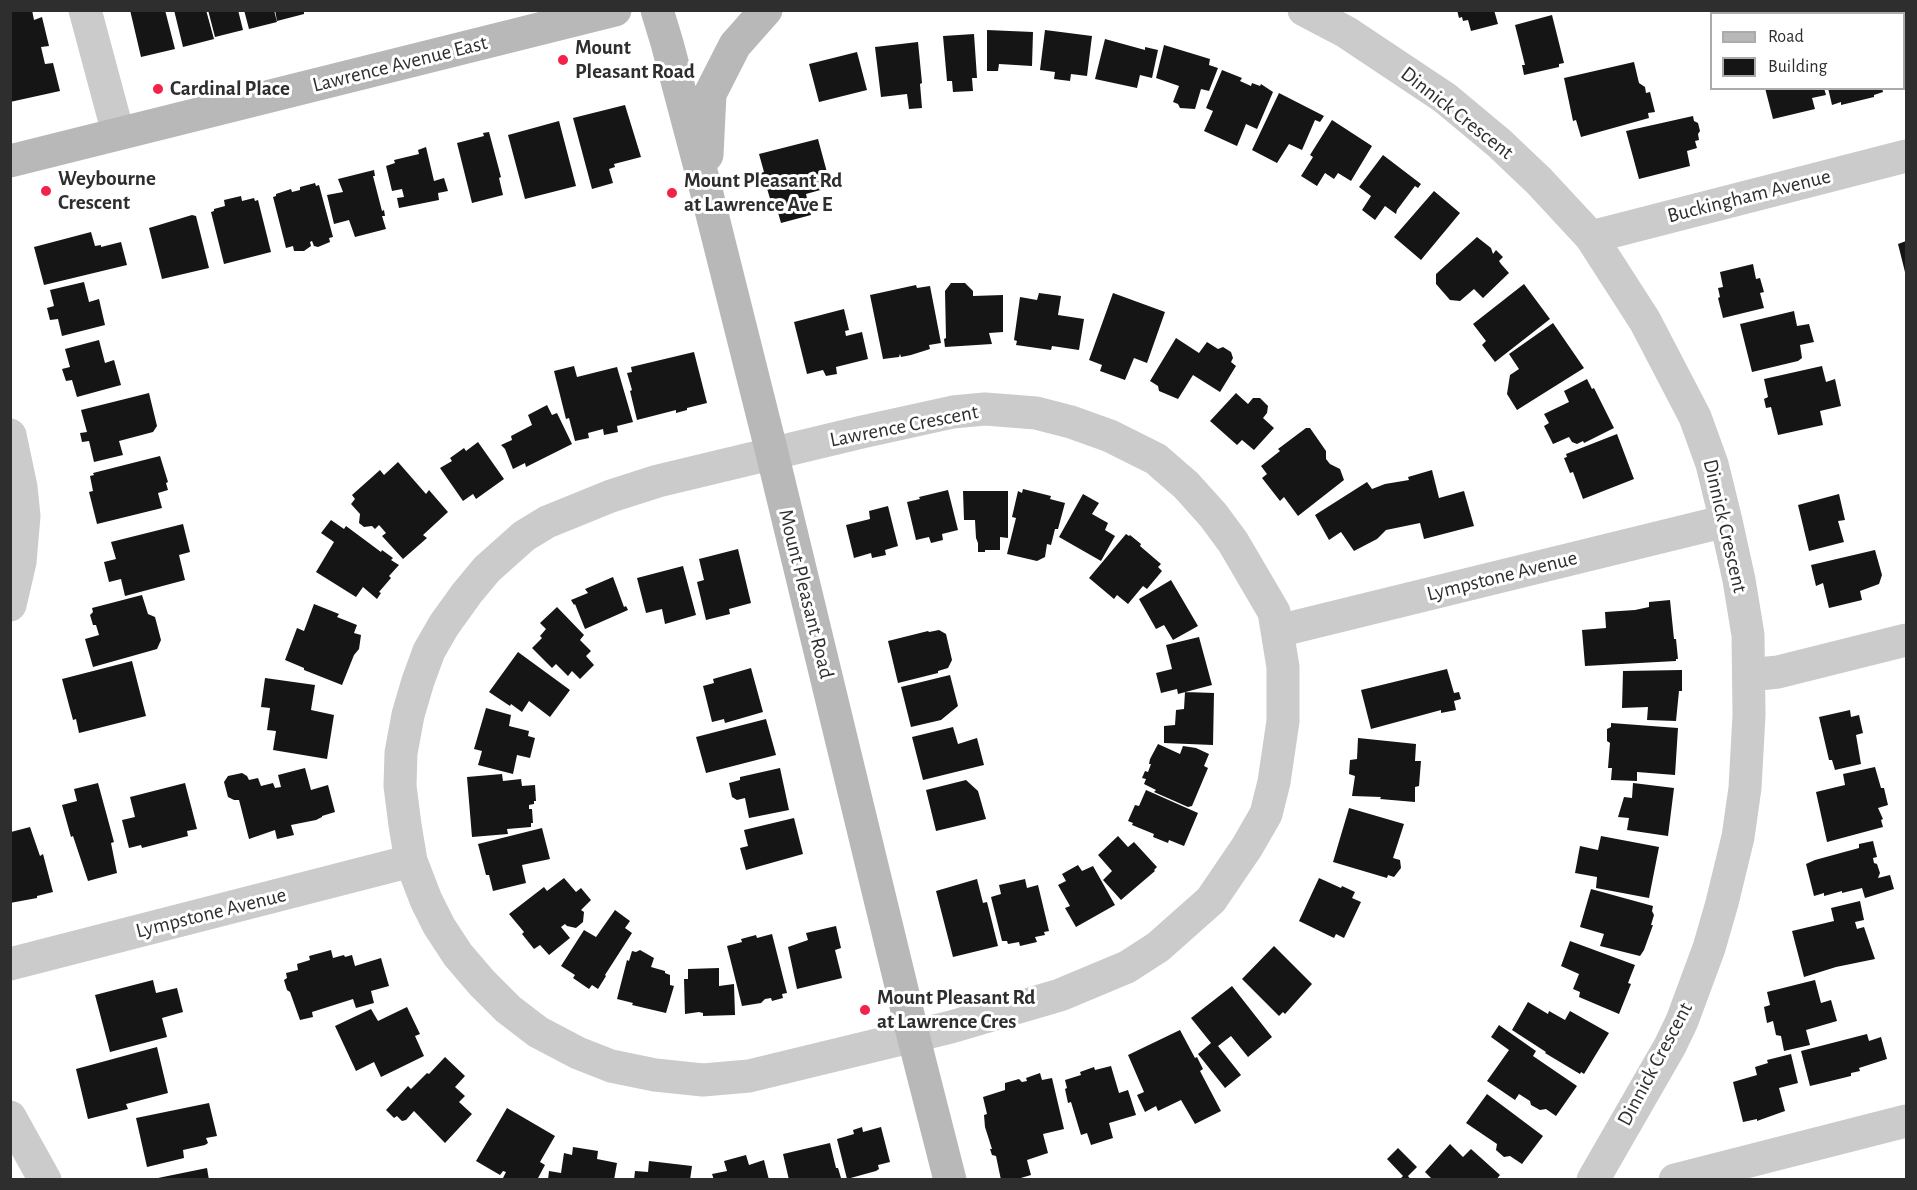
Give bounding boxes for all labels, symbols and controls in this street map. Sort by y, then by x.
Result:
legend [1710,12,1905,90]
text: Road [1768,28,1804,46]
street label: Lawrence Avenue East [310,30,490,98]
place label: Mount Pleasant Road [575,35,695,85]
marker: Mount Pleasant Road [556,53,570,67]
text: Building [1768,58,1827,76]
street label: Dinnick Crescent [1396,61,1518,165]
place label: Cardinal Place [170,76,290,102]
marker: Cardinal Place [151,82,165,96]
street label: Buckingham Avenue [1665,163,1833,229]
place label: Weybourne Crescent [58,166,156,216]
place label: Mount Pleasant Rd at Lawrence Ave E [684,168,842,218]
marker: Weybourne Crescent [39,184,53,198]
marker: Mount Pleasant Rd at Lawrence Ave E [665,186,679,200]
street label: Lawrence Crescent [828,399,980,453]
street label: Dinnick Crescent [1697,457,1753,595]
street label: Mount Pleasant Road [773,507,839,681]
street label: Lympstone Avenue [1424,545,1580,607]
street label: Lympstone Avenue [133,882,289,944]
place label: Mount Pleasant Rd at Lawrence Cres [877,985,1035,1035]
street label: Dinnick Crescent [1612,998,1698,1130]
marker: Mount Pleasant Rd at Lawrence Cres [858,1003,872,1017]

